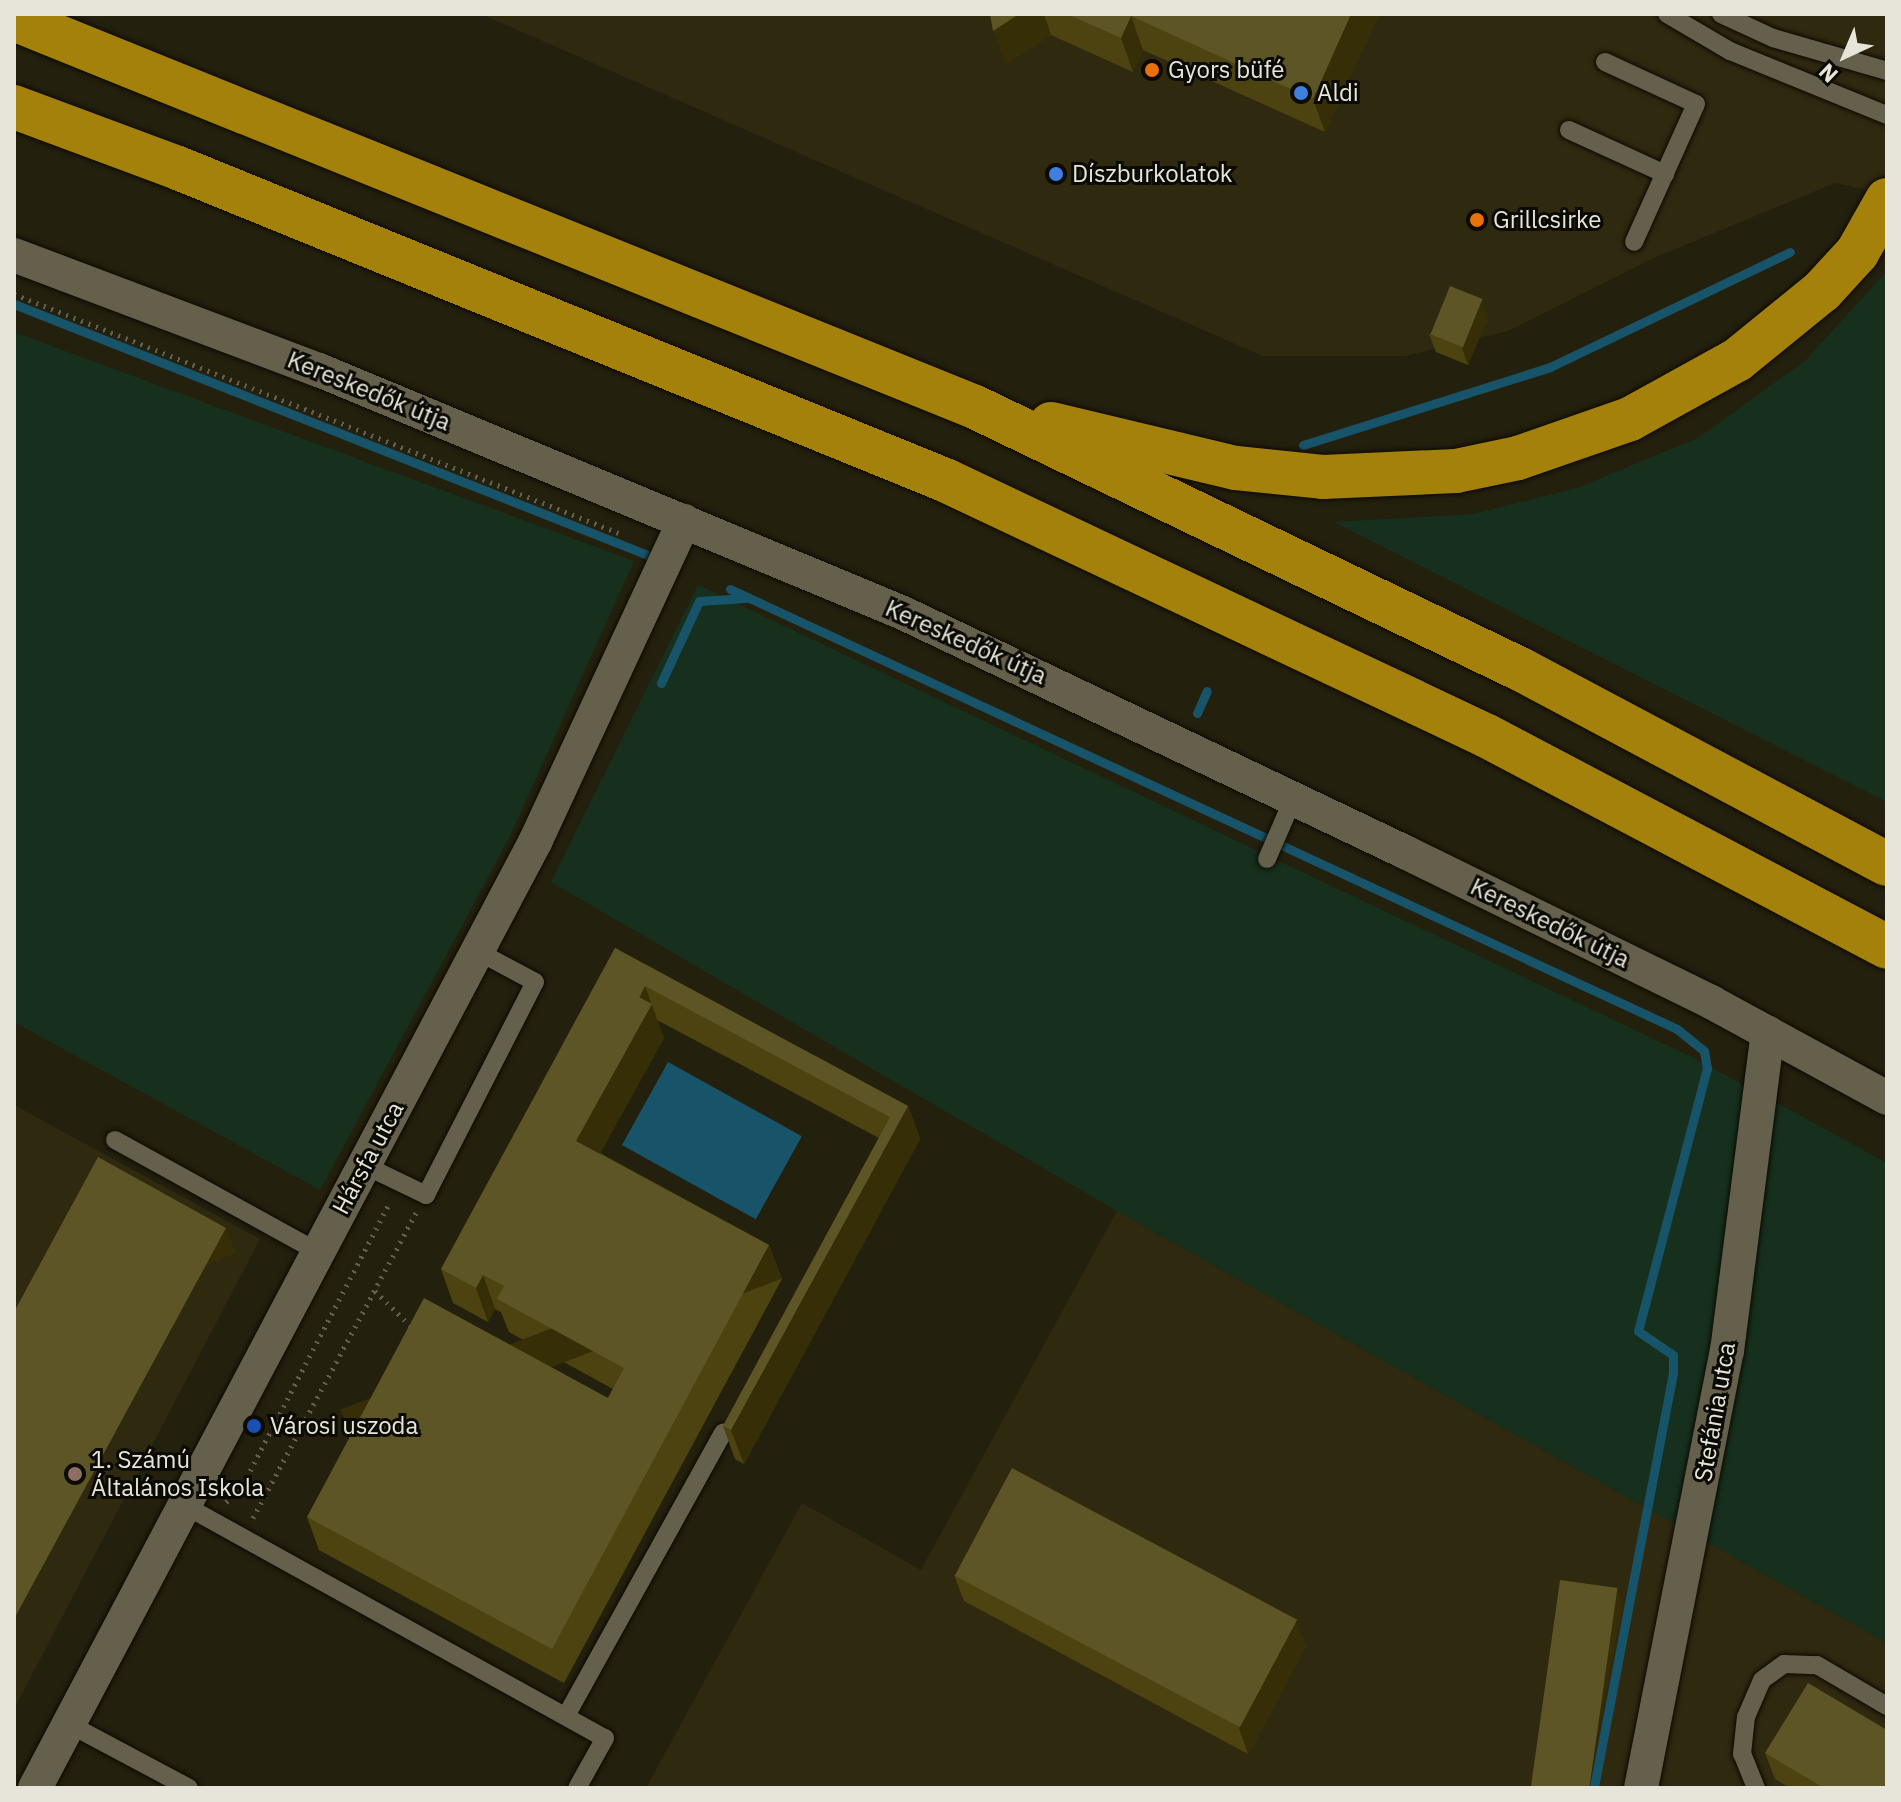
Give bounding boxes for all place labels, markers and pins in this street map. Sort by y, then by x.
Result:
place label: Gyors büfé [1168,56,1285,84]
marker: Gyors büfé [1143,61,1161,79]
place label: Aldi [1317,79,1359,107]
marker: Aldi [1292,84,1310,102]
place label: Díszburkolatok [1072,160,1232,188]
marker: Díszburkolatok [1047,165,1065,183]
place label: Grillcsirke [1493,206,1601,234]
marker: Grillcsirke [1468,211,1486,229]
place label: Városi uszoda [270,1412,418,1440]
marker: Városi uszoda [245,1417,263,1435]
place label: 1. Számú Általános Iskola [91,1446,264,1502]
marker: 1. Számú Általános Iskola [66,1465,84,1483]

